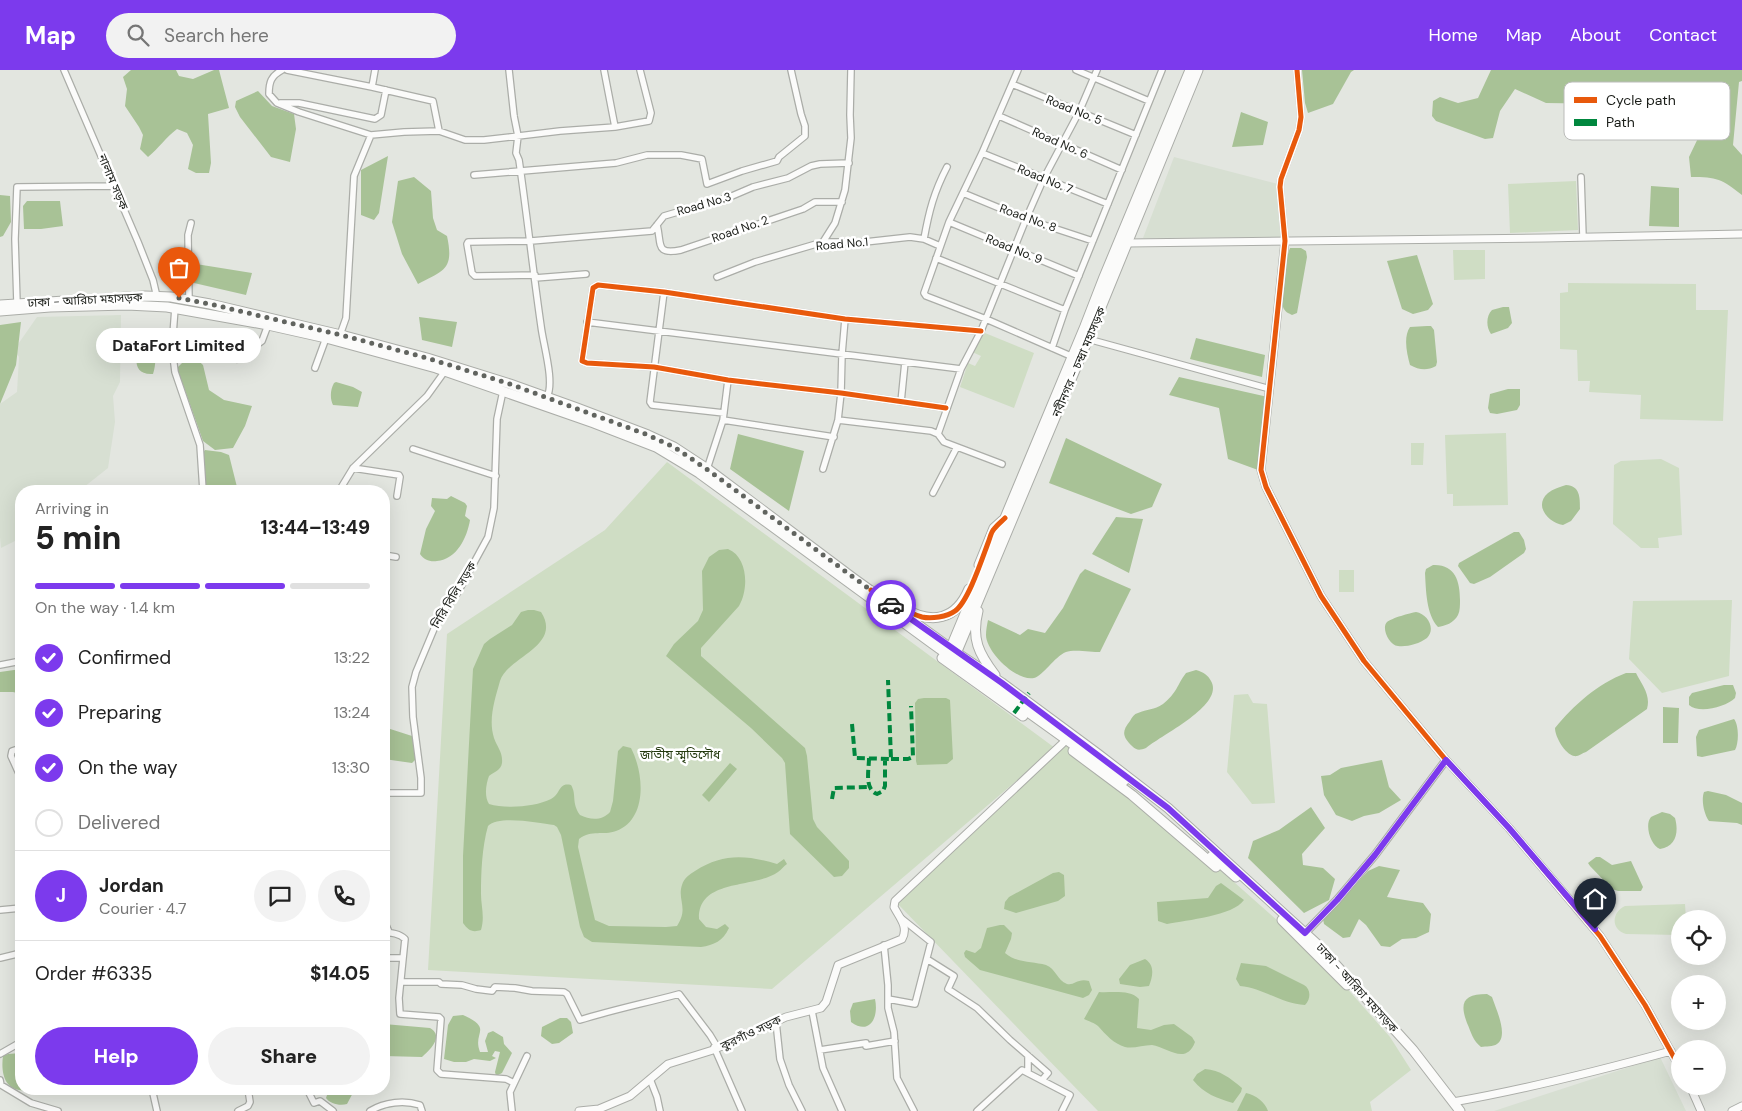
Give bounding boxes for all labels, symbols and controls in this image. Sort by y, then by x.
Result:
search box [106,13,456,58]
text: Map [25,20,76,51]
icon: search [124,21,152,49]
text: Search here [164,23,269,48]
text: Home [1428,23,1478,47]
text: Map [1506,23,1542,47]
text: About [1570,23,1621,47]
text: Contact [1649,23,1717,47]
legend [1564,82,1730,140]
street label: Road No. 5 [1043,91,1105,129]
text: Cycle path [1606,91,1676,109]
text: Path [1606,113,1635,131]
street label: Road No. 6 [1030,124,1090,162]
street label: নালাম সড়ক [94,151,132,212]
street label: Road No. 7 [1015,161,1075,197]
street label: Road No.3 [675,189,733,219]
street label: Road No. 8 [997,200,1059,236]
street label: Road No. 2 [709,212,771,246]
street label: Road No. 9 [983,230,1045,268]
street label: Road No.1 [815,234,869,254]
pin [158,247,200,298]
icon: bag [165,254,193,282]
street label: ঢাকা - আরিচা মহাসড়ক [26,289,143,311]
street label: নবীনগর - চন্দ্রা মহাসড়ক [1048,304,1110,421]
callout: DataFort Limited [96,328,262,363]
text: DataFort Limited [112,335,245,356]
text: Arriving in [35,498,109,519]
text: 13:44–13:49 [260,515,370,540]
text: 5 min [35,517,121,559]
street label: নিরি বিলি সড়ক [427,558,480,632]
courier [866,580,916,630]
icon: car [877,591,905,619]
text: On the way · 1.4 km [35,597,175,618]
icon: check [35,644,63,672]
text: Confirmed [78,645,171,670]
text: 13:22 [334,647,370,668]
icon: check [35,699,63,727]
text: Preparing [78,700,162,725]
text: 13:24 [334,702,370,723]
park label: জাতীয় স্মৃতিসৌধ [639,747,721,764]
icon: check [35,754,63,782]
text: On the way [78,755,178,780]
text: 13:30 [332,757,370,778]
text: Delivered [78,810,160,835]
button: chat [254,870,306,922]
button: phone [318,870,370,922]
text: Jordan [99,873,164,898]
pin [1574,878,1616,929]
text: J [56,883,66,908]
icon: home [1581,885,1609,913]
text: Courier · 4.7 [99,898,187,919]
map controls [1671,910,1726,1095]
button: locate [1671,910,1726,965]
street label: ঢাকা - আরিচা মহাসড়ক [1312,939,1402,1036]
text: Order #6335 [35,961,152,986]
text: $14.05 [310,961,370,986]
button: + [1671,975,1726,1030]
street label: কুরগাঁও সড়ক [717,1012,784,1055]
button: Help [35,1027,198,1085]
button: Share [208,1027,370,1085]
button: − [1671,1040,1726,1095]

